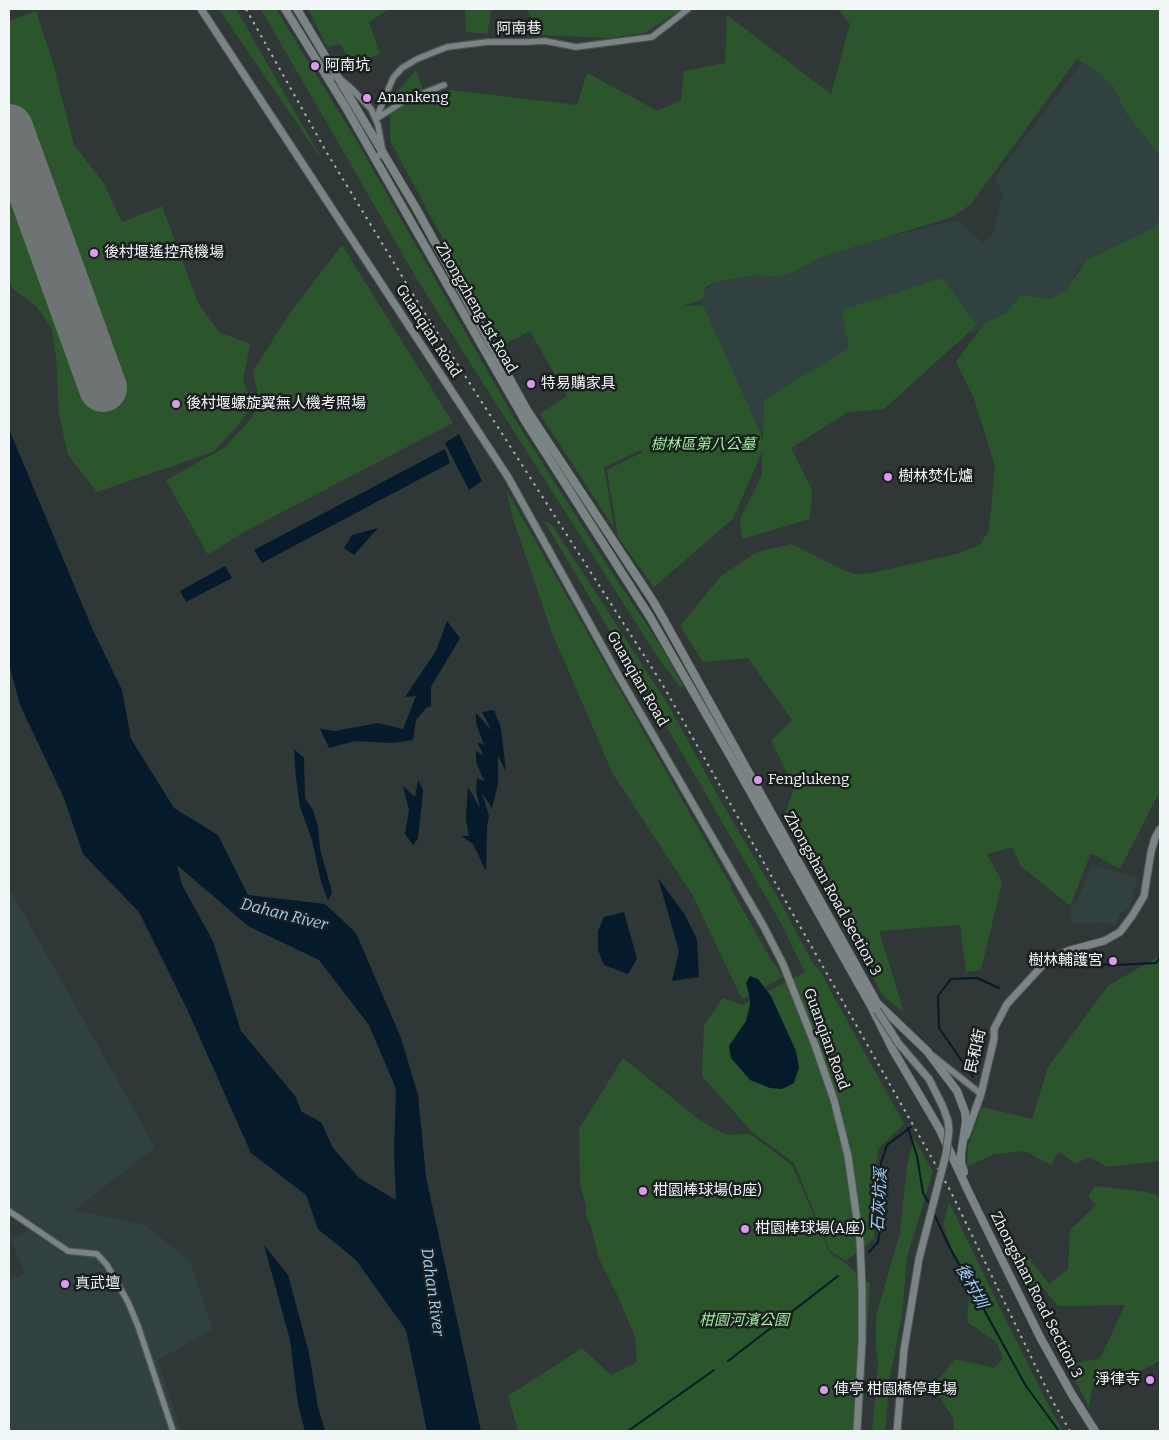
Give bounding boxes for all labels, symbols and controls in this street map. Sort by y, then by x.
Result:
street label: 阿南巷 [496,20,542,38]
place label: 阿南坑 [325,57,370,75]
marker: 阿南坑 [309,60,321,72]
place label: Anankeng [377,89,449,107]
marker: Anankeng [361,92,373,104]
street label: Zhongzheng 1st Road [431,240,521,376]
place label: 後村堰遙控飛機場 [104,244,224,262]
marker: 後村堰遙控飛機場 [88,247,100,259]
street label: Guanqian Road [391,281,465,381]
place label: 特易購家具 [541,375,616,393]
marker: 特易購家具 [525,378,537,390]
place label: 後村堰螺旋翼無人機考照場 [186,395,366,413]
marker: 後村堰螺旋翼無人機考照場 [170,398,182,410]
park label: 樹林區第八公墓 [651,436,755,454]
place label: 樹林焚化爐 [898,468,973,486]
marker: 樹林焚化爐 [882,471,894,483]
street label: Guanqian Road [602,628,672,730]
place label: Fenglukeng [768,771,849,789]
marker: Fenglukeng [752,774,764,786]
street label: Zhongshan Road Section 3 [779,809,885,979]
water label: Dahan River [239,895,329,935]
place label: 樹林輔護宮 [1028,952,1103,970]
marker: 樹林輔護宮 [1107,955,1119,967]
street label: Guanqian Road [799,986,853,1092]
street label: 民和街 [962,1027,990,1075]
water label: 石灰坑溪 [869,1168,891,1232]
place label: 柑園棒球場(B座) [653,1182,762,1200]
marker: 柑園棒球場(B座) [637,1185,649,1197]
street label: Zhongshan Road Section 3 [986,1209,1086,1381]
place label: 柑園棒球場(A座) [755,1220,865,1238]
marker: 柑園棒球場(A座) [739,1223,751,1235]
water label: Dahan River [416,1247,448,1337]
water label: 後村圳 [951,1260,991,1312]
place label: 真武壇 [75,1275,120,1293]
marker: 真武壇 [59,1278,71,1290]
park label: 柑園河濱公園 [699,1312,789,1330]
place label: 淨律寺 [1095,1371,1140,1389]
marker: 淨律寺 [1144,1374,1156,1386]
place label: 俥亭 柑園橋停車場 [834,1381,957,1399]
marker: 俥亭 柑園橋停車場 [818,1384,830,1396]

